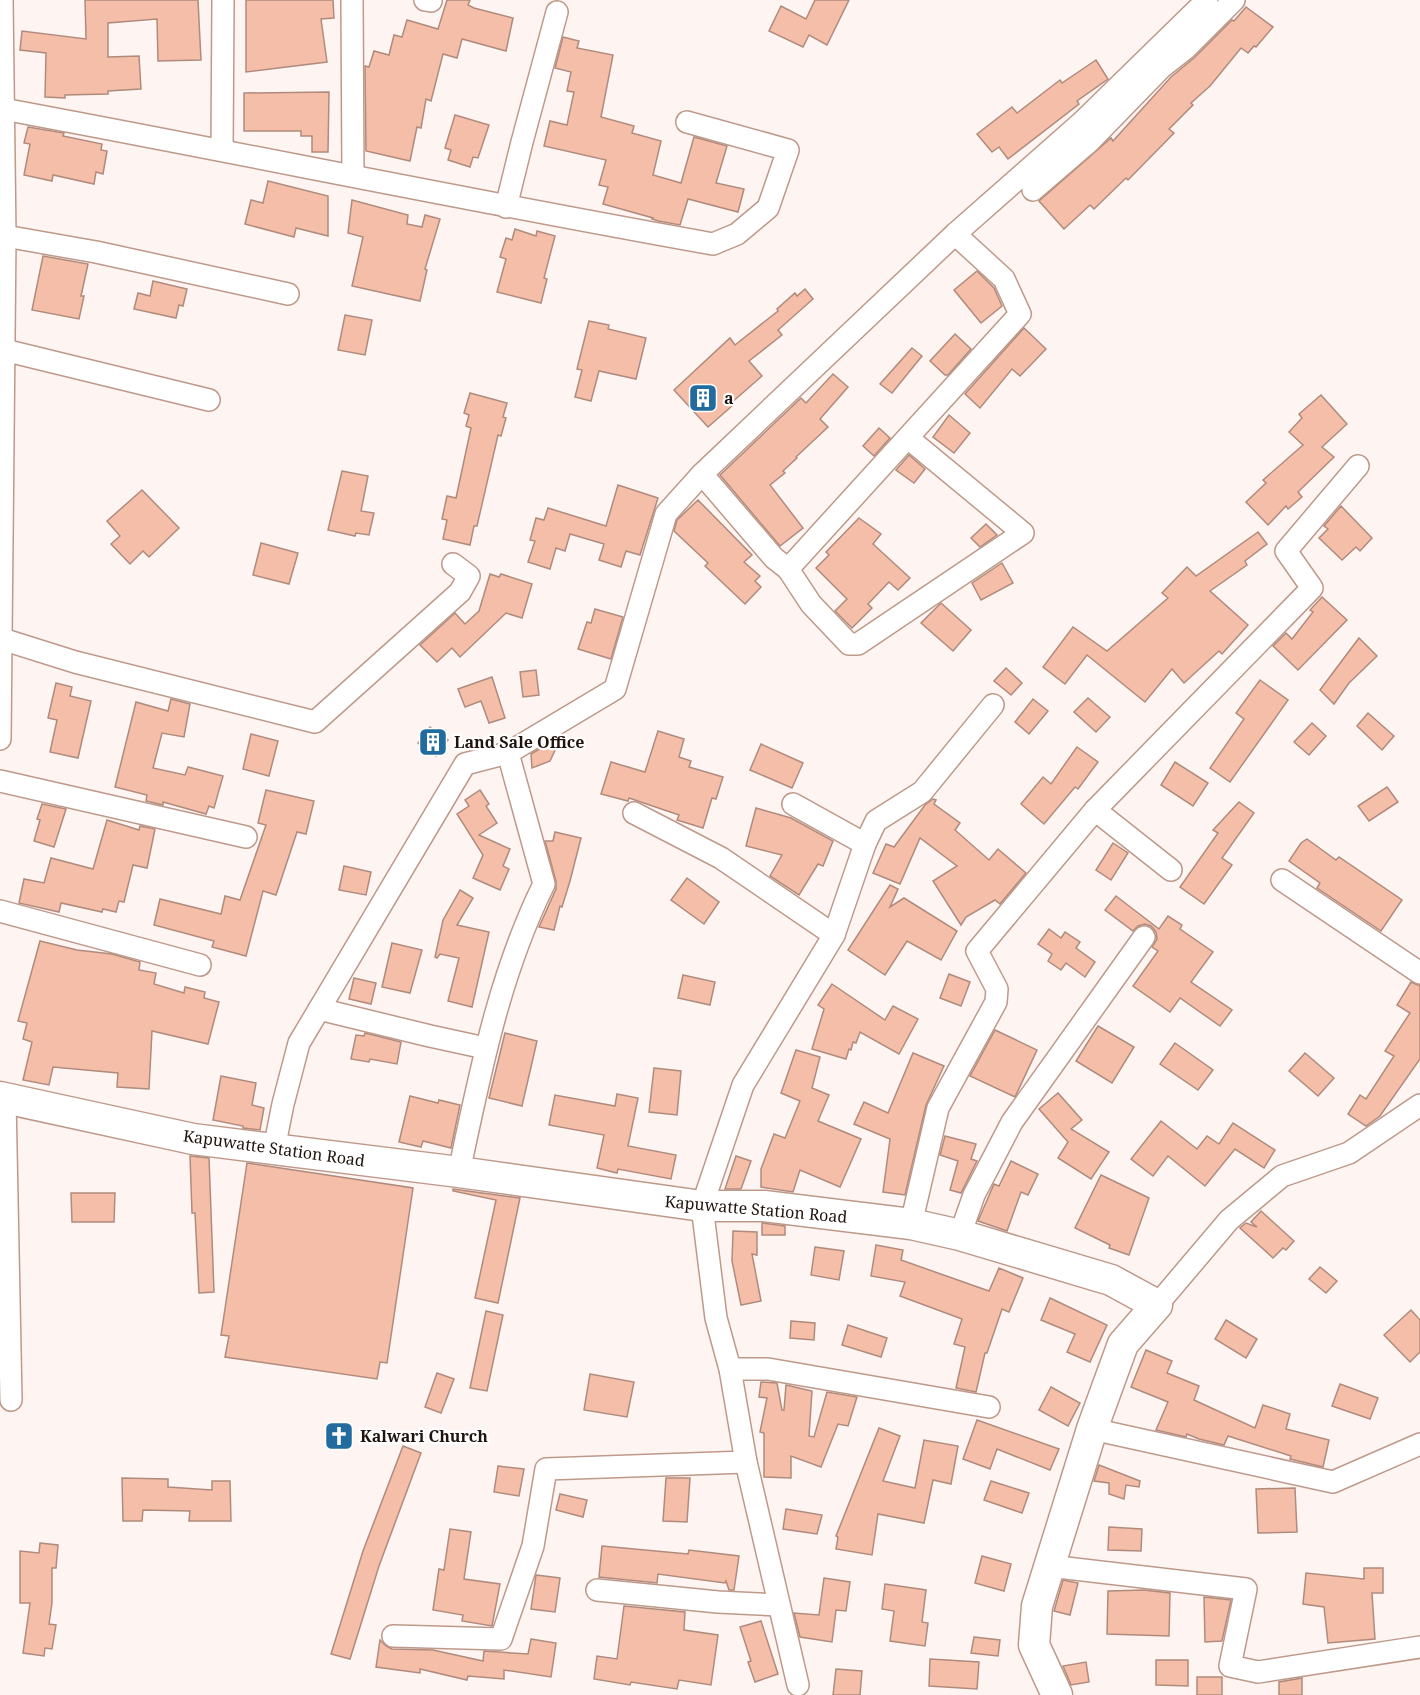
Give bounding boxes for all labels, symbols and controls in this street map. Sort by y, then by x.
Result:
building icon: a [687,382,719,414]
place label: a [724,387,734,409]
building icon: Land Sale Office [417,726,449,758]
place label: Land Sale Office [454,731,584,753]
street label: Kapuwatte Station Road [182,1124,366,1172]
street label: Kapuwatte Station Road [664,1190,848,1228]
church icon: Kalwari Church [323,1420,355,1452]
place label: Kalwari Church [360,1425,488,1447]

